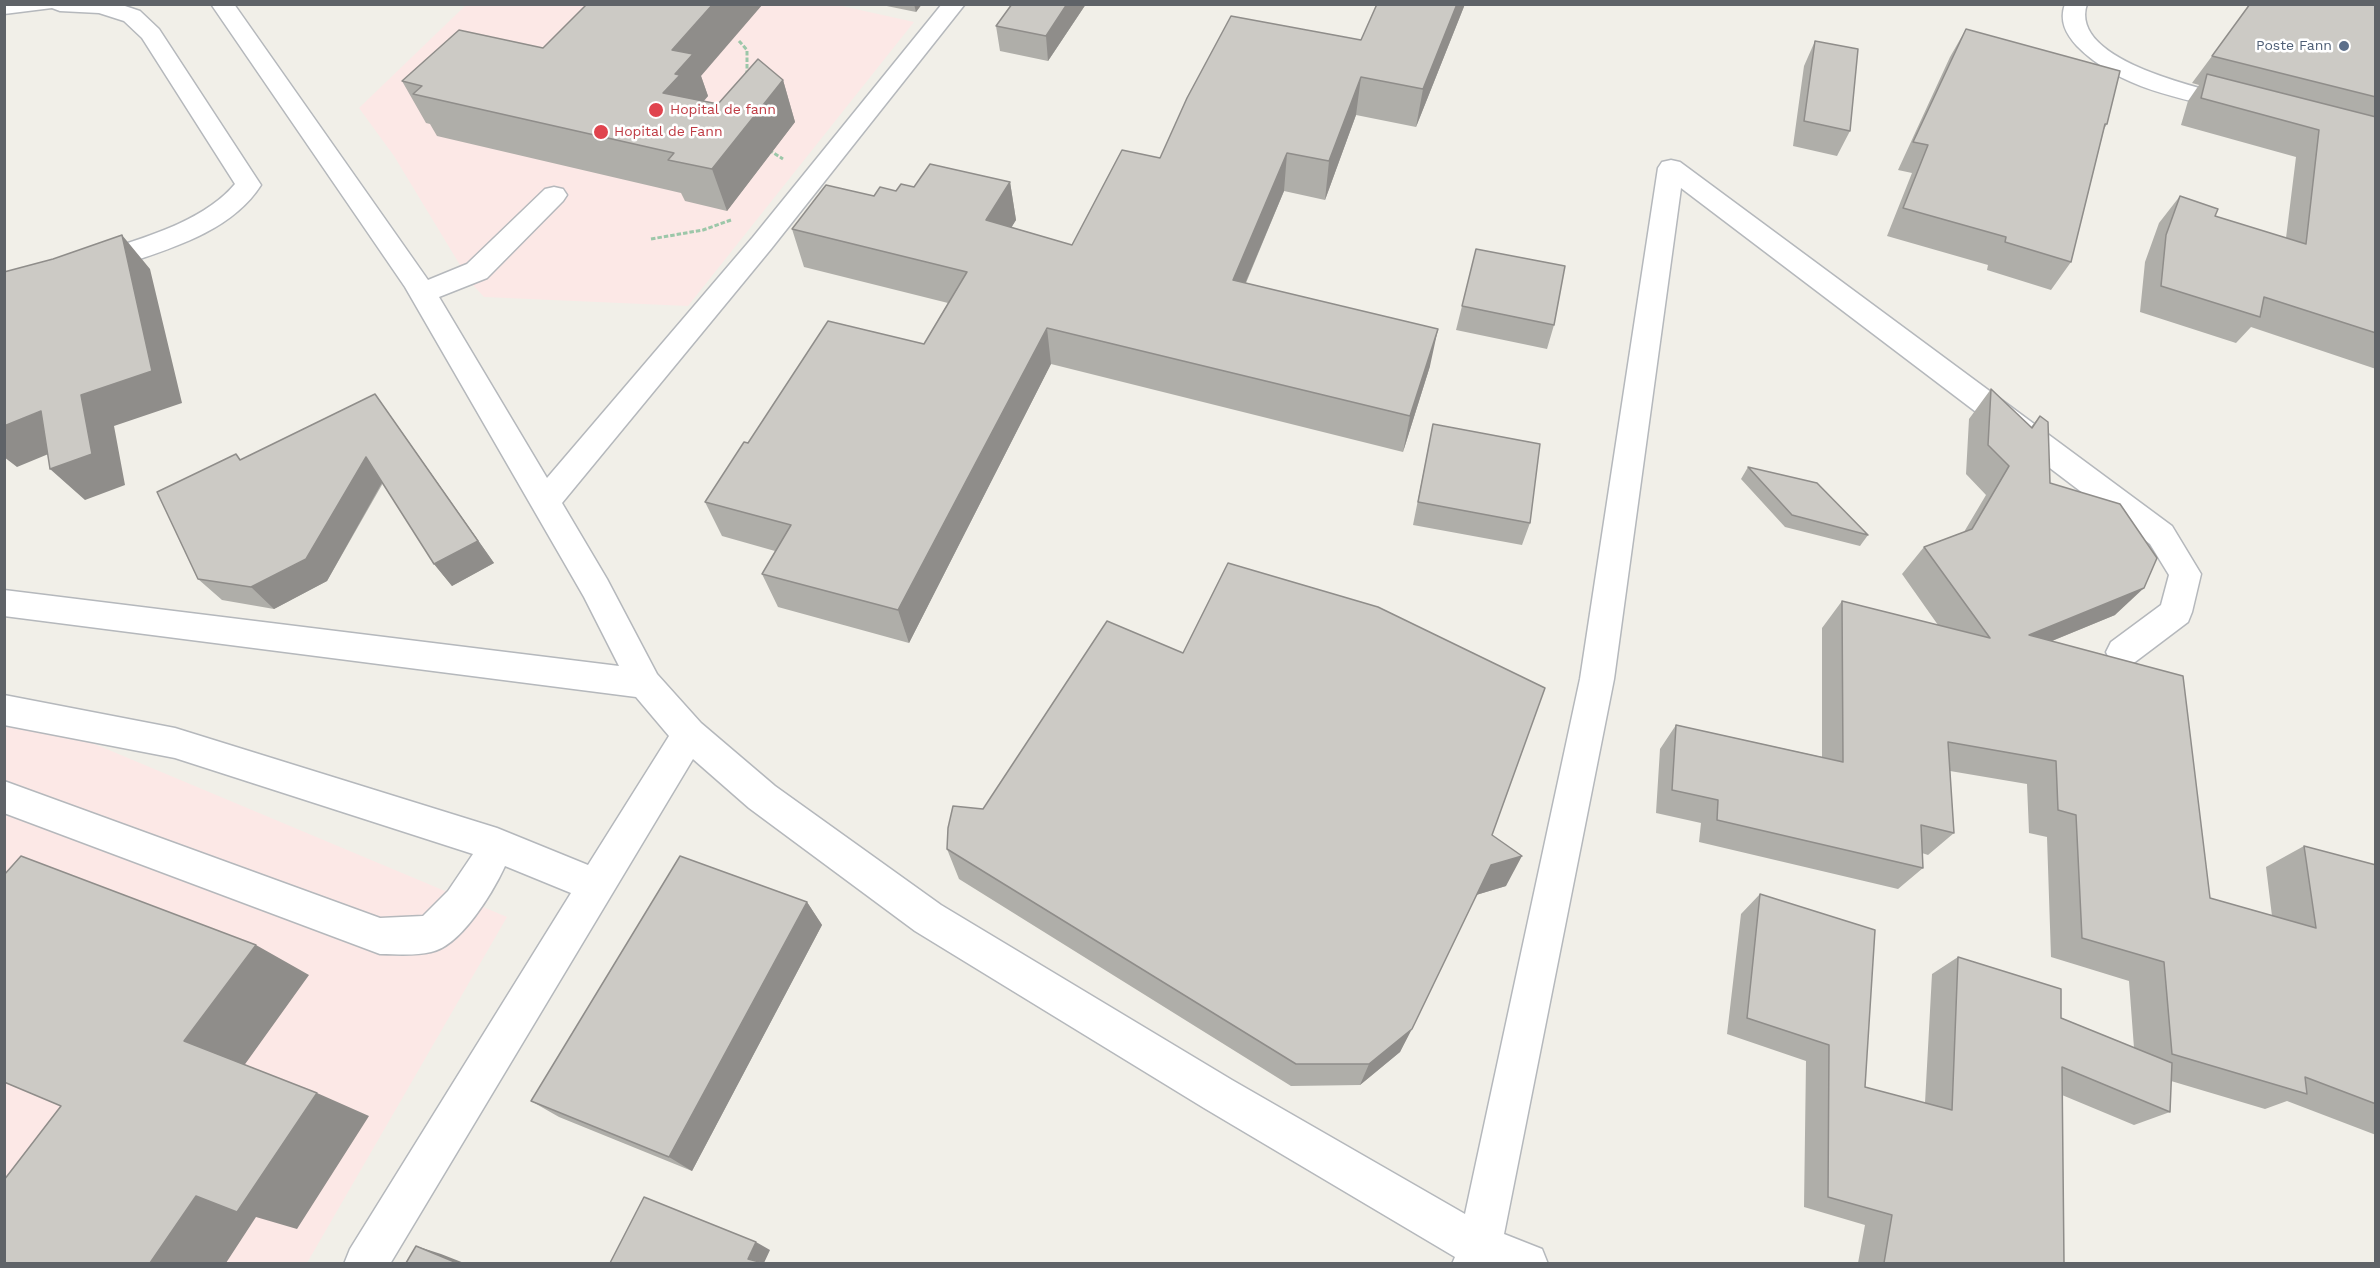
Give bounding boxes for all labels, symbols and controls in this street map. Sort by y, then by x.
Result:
place label: Poste Fann [2256,38,2332,54]
marker: Poste Fann [2337,39,2351,53]
marker: Hopital de fann [647,101,665,119]
place label: Hopital de fann [670,102,776,118]
marker: Hopital de Fann [592,123,610,141]
place label: Hopital de Fann [614,124,723,140]

